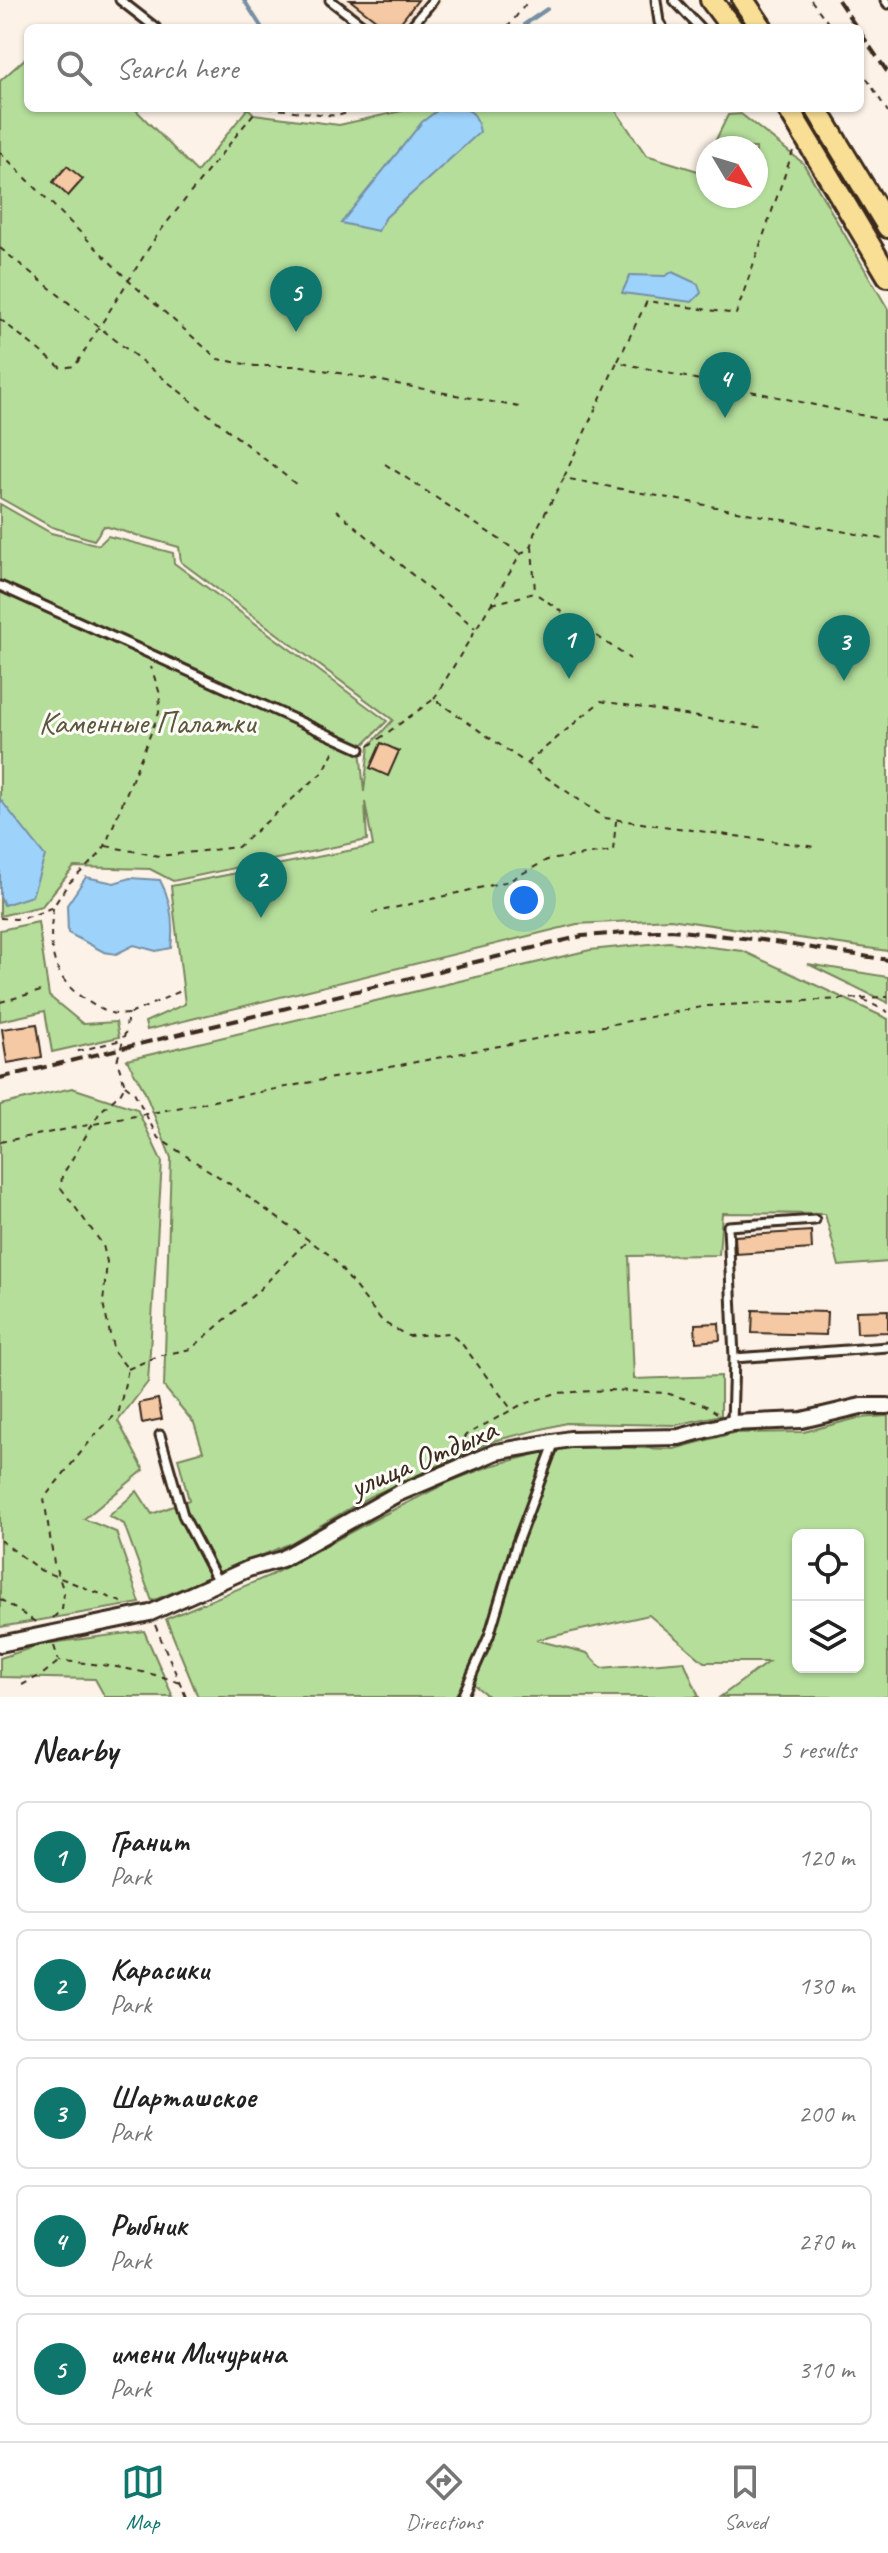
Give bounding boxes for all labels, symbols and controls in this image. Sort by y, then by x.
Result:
search box [24,24,864,112]
icon: search [52,46,96,90]
text: Search here [116,49,238,87]
north arrow [696,136,768,208]
pin: 5 [270,266,322,332]
pin: 4 [699,352,751,418]
pin: 1 [543,613,595,679]
pin: 3 [818,615,870,681]
park label: Каменные Палатки [39,702,257,743]
pin: 2 [235,852,287,918]
your location [504,880,544,920]
street label: улица Отдыха [341,1408,505,1508]
map controls [792,1529,864,1673]
button: locate [792,1529,864,1601]
button: layers [792,1601,864,1673]
text: Nearby [32,1728,118,1771]
text: 5 results [780,1733,856,1766]
text: Гранит [110,1822,189,1860]
text: 1 [54,1841,66,1874]
text: 120 m [798,1841,854,1874]
text: Park [110,1860,151,1893]
text: Карасики [110,1950,209,1988]
text: 2 [54,1969,66,2002]
text: 130 m [798,1969,854,2002]
text: Park [110,1988,151,2021]
text: Шарташское [110,2078,255,2116]
text: 3 [54,2097,66,2130]
text: 200 m [798,2097,854,2130]
text: Park [110,2116,151,2149]
text: Рыбник [110,2206,187,2244]
text: 4 [54,2225,66,2258]
text: 270 m [798,2225,854,2258]
text: Park [110,2244,151,2277]
text: имени Мичурина [110,2334,286,2372]
text: 5 [54,2353,66,2386]
text: 310 m [798,2353,854,2386]
text: Park [110,2372,151,2405]
tab: Map [121,2460,165,2536]
tab: Directions [406,2460,482,2536]
tab: Saved [723,2460,767,2536]

